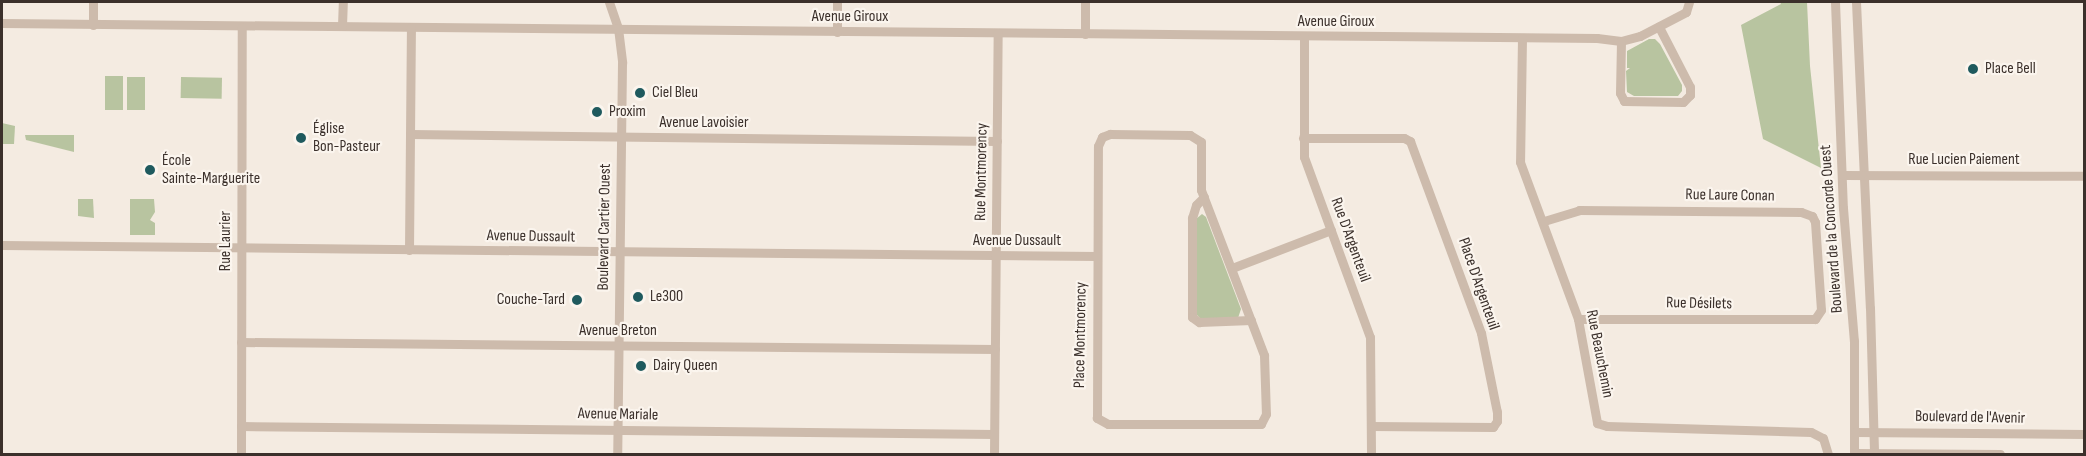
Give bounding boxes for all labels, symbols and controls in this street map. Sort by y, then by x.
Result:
street label: Avenue Giroux [812,7,888,27]
street label: Avenue Giroux [1298,12,1374,32]
place label: Place Bell [1985,59,2036,79]
marker: Place Bell [1966,62,1980,76]
place label: Ciel Bleu [652,83,698,103]
marker: Ciel Bleu [633,86,647,100]
place label: Proxim [609,102,646,122]
marker: Proxim [590,105,604,119]
street label: Avenue Lavoisier [659,113,749,133]
place label: Église Bon-Pasteur [313,119,380,157]
street label: Rue Montmorency [972,123,992,221]
marker: Église Bon-Pasteur [294,131,308,145]
street label: Boulevard de la Concorde Ouest [1817,144,1847,314]
street label: Rue Lucien Paiement [1908,150,2020,170]
place label: École Sainte-Marguerite [162,151,260,189]
marker: École Sainte-Marguerite [143,163,157,177]
street label: Boulevard Cartier Ouest [594,163,616,291]
street label: Rue Laure Conan [1685,186,1775,206]
street label: Rue D'Argenteuil [1326,195,1374,285]
street label: Rue Laurier [216,211,236,271]
street label: Avenue Dussault [487,227,575,247]
street label: Avenue Dussault [973,231,1061,251]
street label: Place D'Argenteuil [1453,235,1503,333]
street label: Place Montmorency [1070,282,1092,388]
place label: Le300 [650,287,683,307]
place label: Couche-Tard [497,290,565,310]
marker: Le300 [631,290,645,304]
marker: Couche-Tard [570,293,584,307]
street label: Rue Désilets [1666,294,1732,314]
street label: Rue Beauchemin [1581,308,1617,400]
street label: Avenue Breton [579,321,657,341]
place label: Dairy Queen [653,356,718,376]
marker: Dairy Queen [634,359,648,373]
street label: Avenue Mariale [578,405,658,425]
street label: Boulevard de l'Avenir [1915,407,2025,429]

